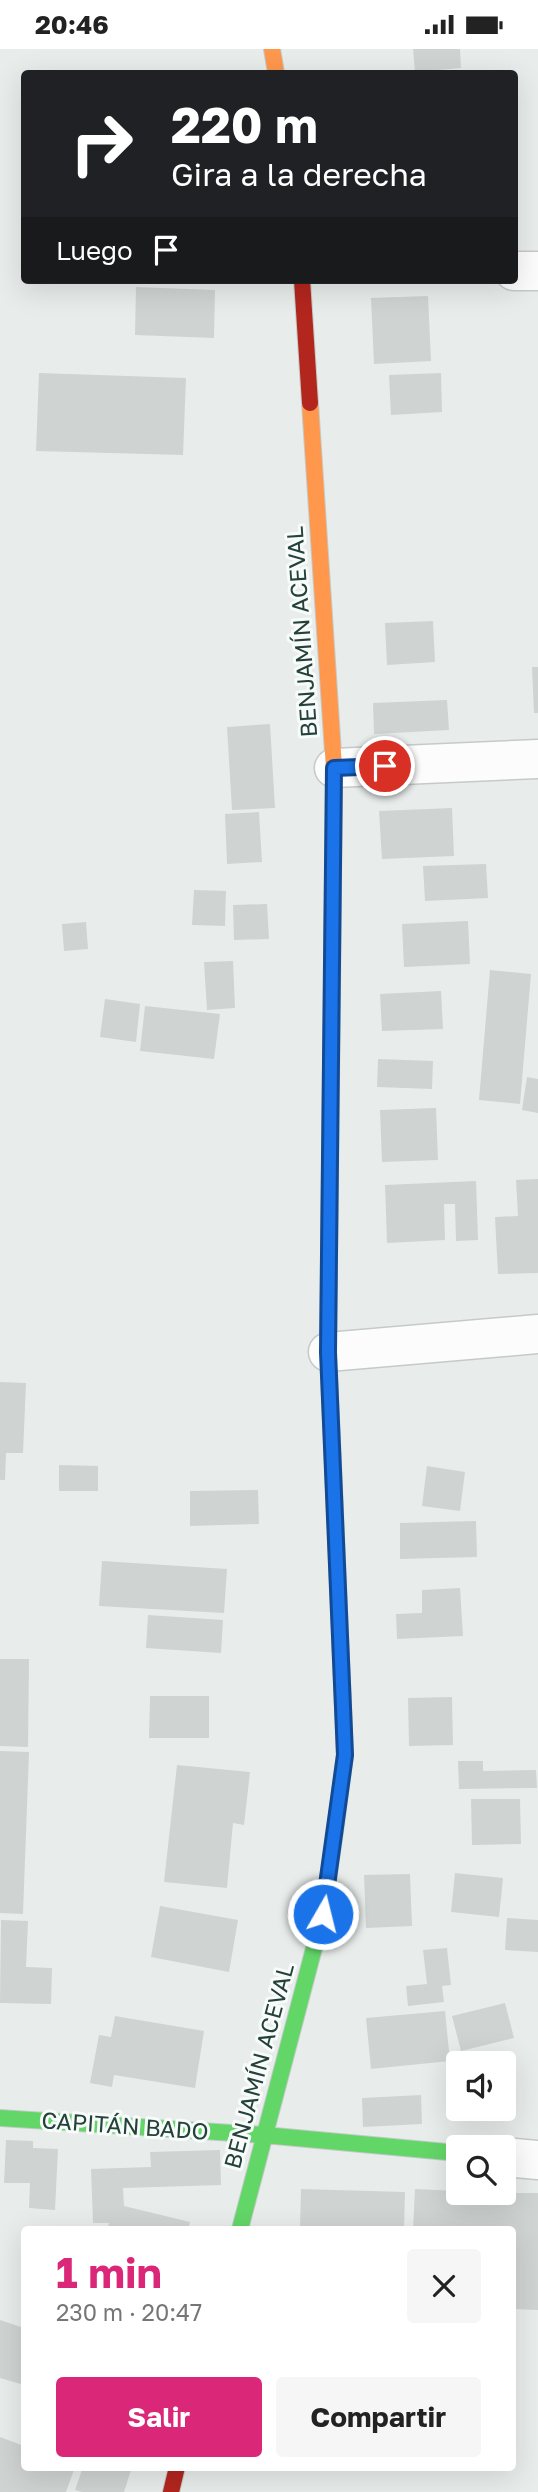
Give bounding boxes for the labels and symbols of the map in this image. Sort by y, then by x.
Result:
street label: BENJAMÍN ACEVAL [280,526,322,738]
pin [355,736,415,796]
position arrow [286,1877,360,1951]
street label: BENJAMÍN ACEVAL [217,1960,299,2171]
street label: CAPITÁN BADO [41,2105,210,2145]

